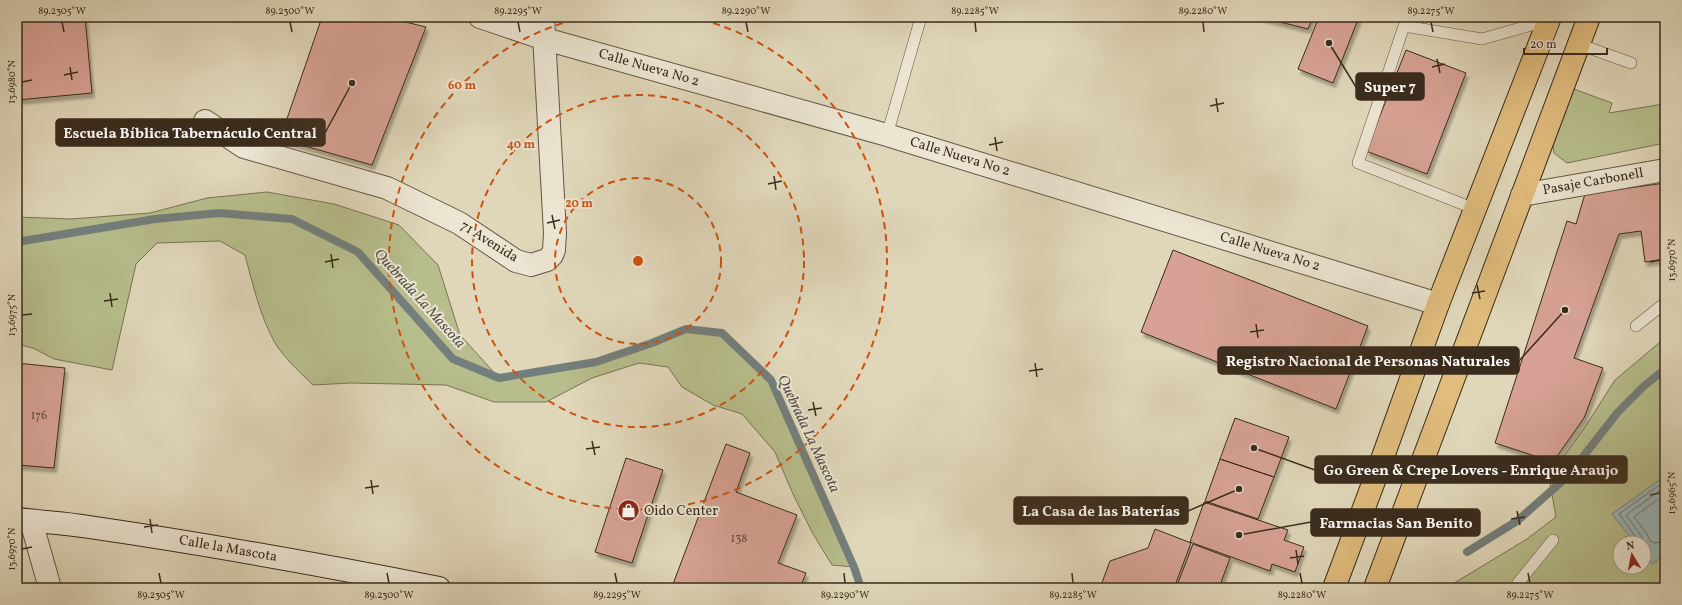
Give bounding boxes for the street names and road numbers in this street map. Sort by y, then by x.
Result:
street label: Calle Nueva No 2 [596,45,702,91]
street label: Calle Nueva No 2 [907,133,1013,181]
street label: Pasaje Carbonell [1541,164,1645,200]
street label: 71 Avenida [456,217,522,267]
street label: Calle Nueva No 2 [1217,228,1323,276]
street label: Calle la Mascota [177,531,279,567]

